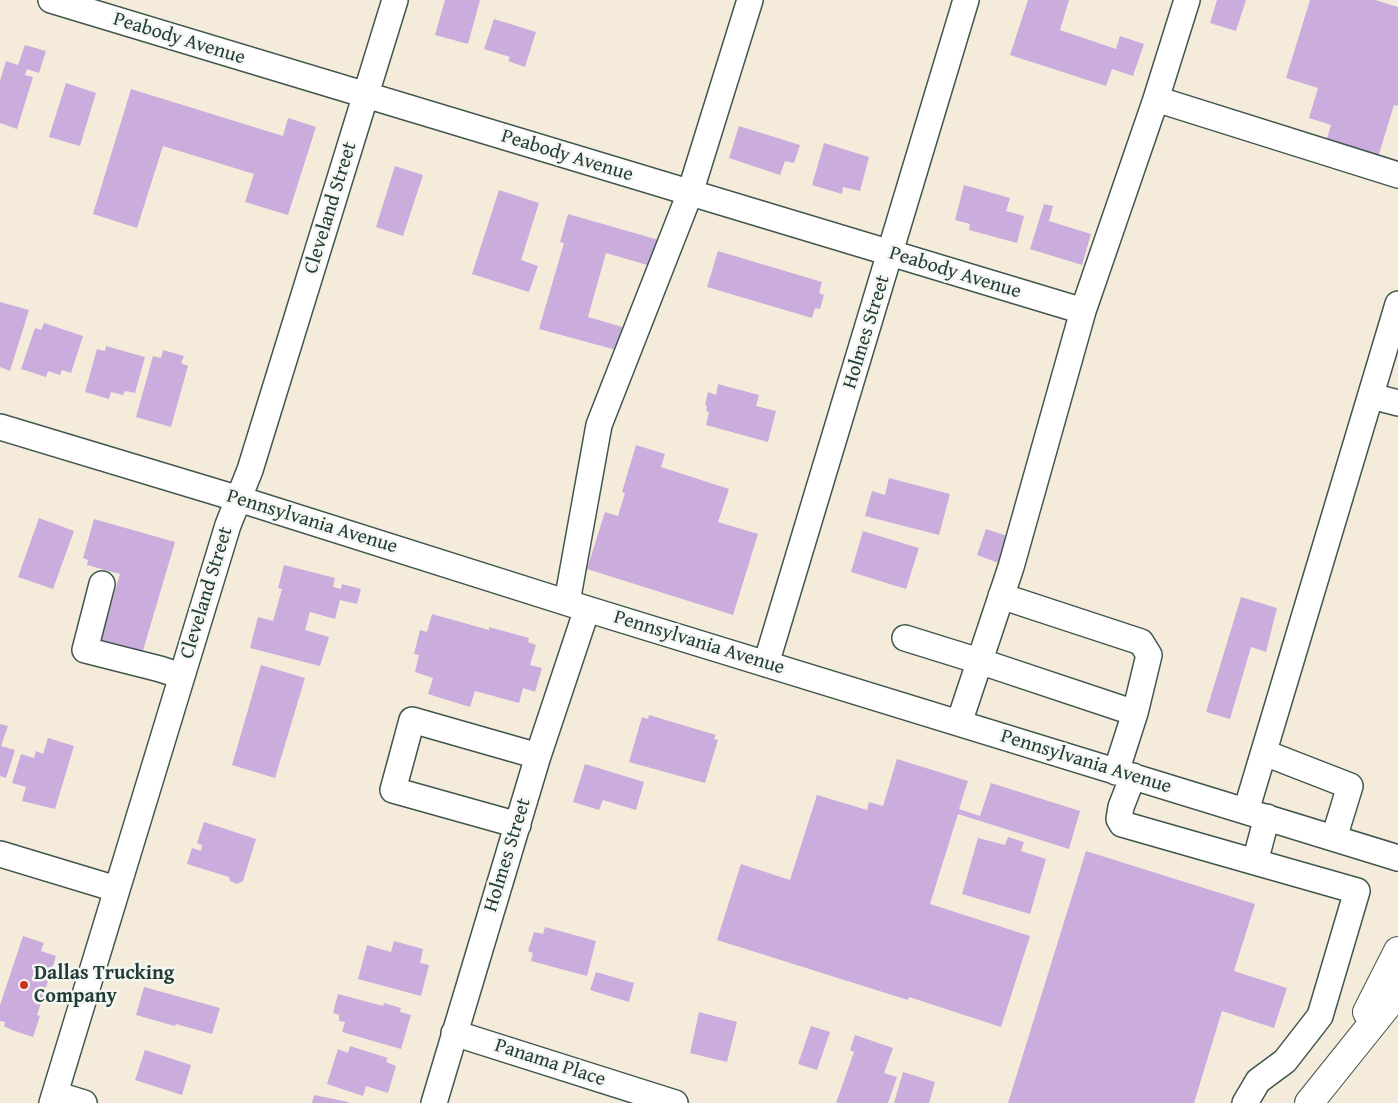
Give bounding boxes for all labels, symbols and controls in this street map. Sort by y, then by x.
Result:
street label: Peabody Avenue [110,8,248,70]
street label: Peabody Avenue [498,125,636,187]
street label: Cleveland Street [300,139,362,277]
street label: Peabody Avenue [886,242,1024,304]
street label: Holmes Street [838,272,896,392]
street label: Pennsylvania Avenue [224,485,400,559]
street label: Cleveland Street [176,524,238,662]
street label: Pennsylvania Avenue [611,606,787,680]
street label: Pennsylvania Avenue [998,725,1174,799]
street label: Holmes Street [479,795,537,915]
place label: Dallas Trucking Company [34,962,174,1009]
marker: Dallas Trucking Company [18,979,30,991]
street label: Panama Place [492,1034,608,1092]

